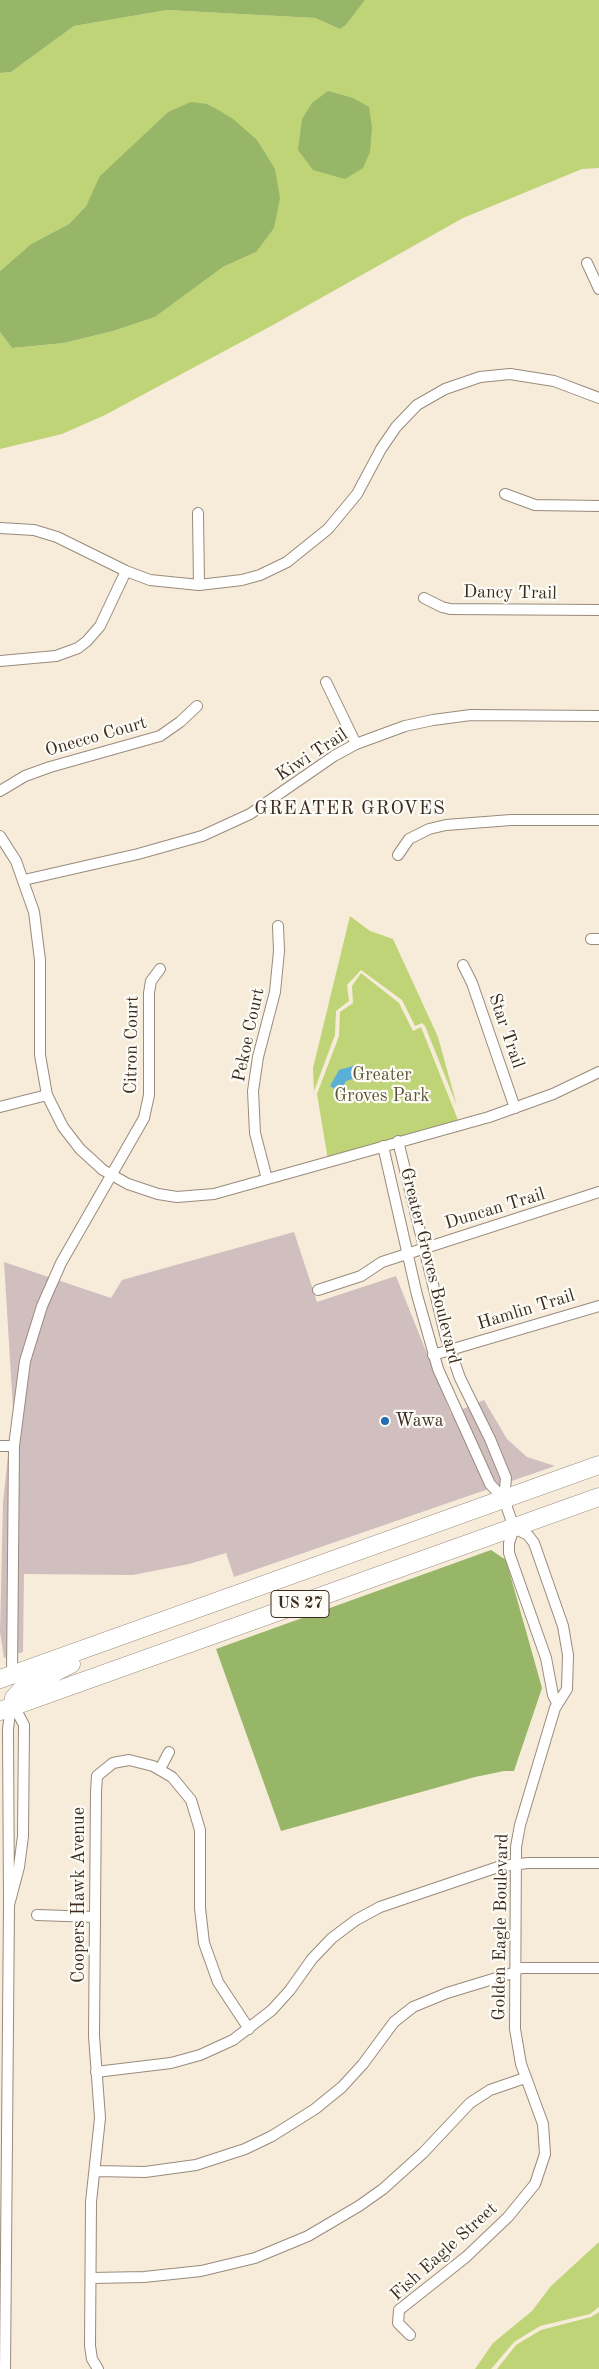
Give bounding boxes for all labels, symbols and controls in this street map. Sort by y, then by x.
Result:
street label: Dancy Trail [463,581,557,605]
street label: Onecco Court [43,712,149,762]
street label: Kiwi Trail [272,724,352,786]
district label: GREATER GROVES [253,798,447,820]
street label: Pekoe Court [229,986,269,1084]
street label: Star Trail [483,991,529,1071]
street label: Citron Court [120,996,144,1094]
park label: Greater Groves Park [334,1064,430,1106]
street label: Greater Groves Boulevard [395,1166,465,1366]
street label: Duncan Trail [442,1184,548,1234]
street label: Hamlin Trail [475,1285,577,1335]
place label: Wawa [395,1410,444,1432]
marker: Wawa [379,1415,391,1427]
road number: US 27 [271,1590,329,1618]
street label: Coopers Hawk Avenue [68,1807,90,1983]
street label: Golden Eagle Boulevard [489,1833,513,2021]
street label: Fish Eagle Street [386,2198,502,2306]

